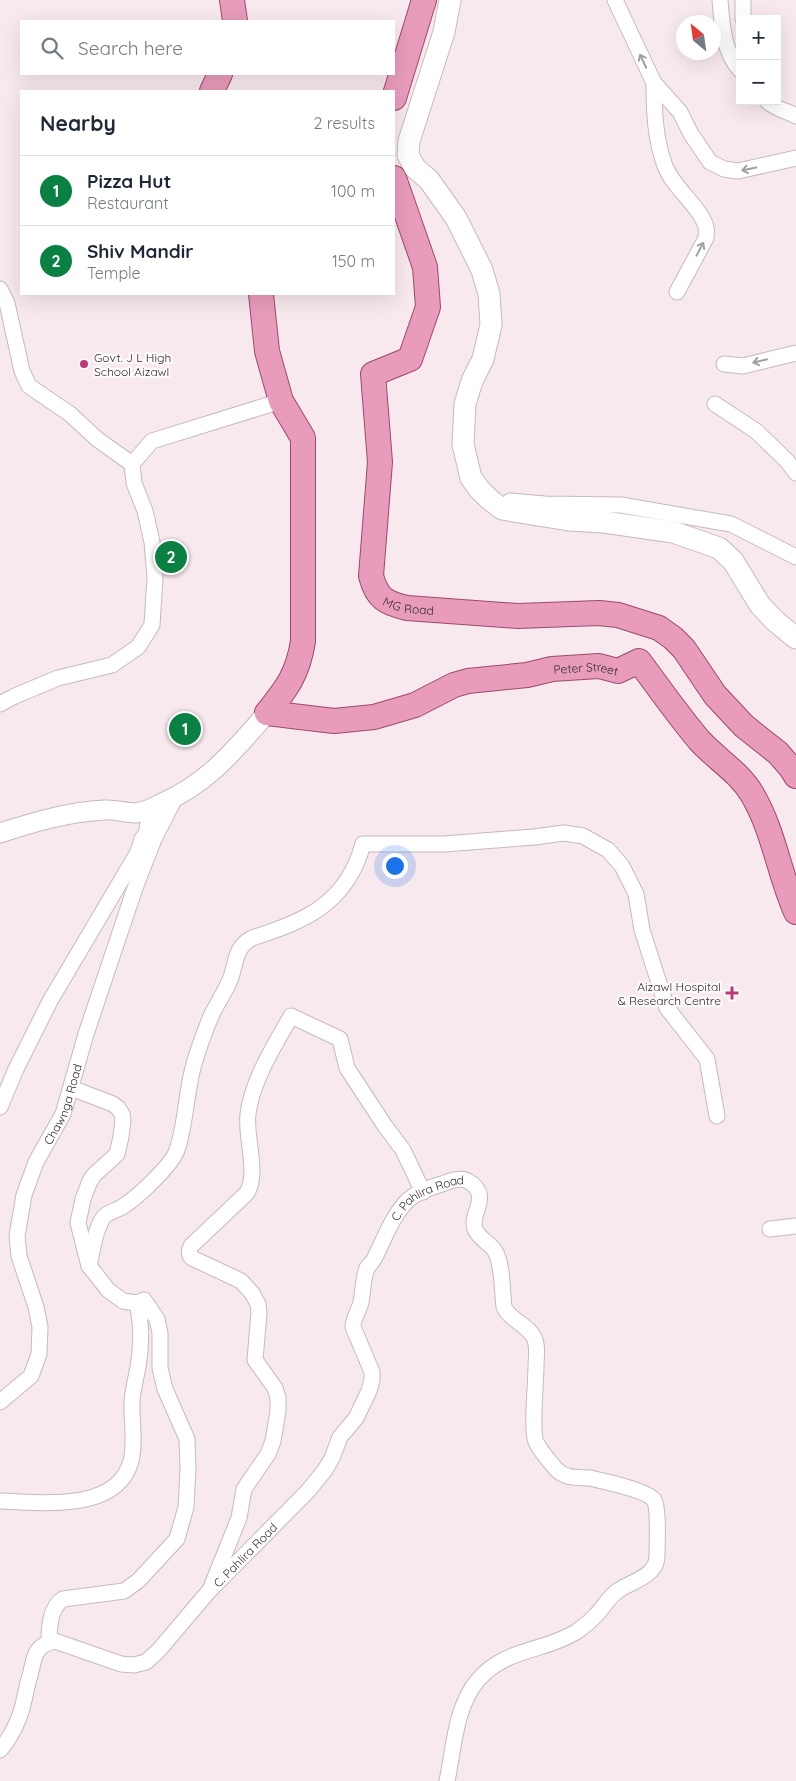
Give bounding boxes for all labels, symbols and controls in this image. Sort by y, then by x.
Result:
north arrow [676,15,721,60]
map controls [736,15,781,105]
button: + [736,15,781,60]
search box [20,20,395,75]
icon: search [38,34,66,62]
text: Search here [78,36,183,60]
one-way arrow [638,54,648,69]
button: − [736,60,781,105]
text: Nearby [40,110,116,136]
text: 2 results [313,113,375,133]
one-way arrow [741,165,757,174]
text: Pizza Hut [87,169,171,193]
text: 1 [53,181,59,201]
text: 100 m [331,181,375,201]
text: Restaurant [87,193,169,213]
text: Shiv Mandir [87,239,193,263]
one-way arrow [696,242,706,256]
text: 2 [51,251,61,271]
text: 150 m [332,251,375,271]
text: Temple [87,263,141,283]
place label: Govt. J L High School Aizawl [94,350,171,379]
one-way arrow [752,357,768,366]
marker: Govt. J L High School Aizawl [78,358,90,370]
pin: 2 [155,538,187,576]
street label: MG Road [381,593,434,617]
street label: Peter Street [553,658,620,678]
pin: 1 [169,710,201,748]
your location [382,853,408,879]
place label: Aizawl Hospital & Research Centre [618,979,721,1008]
marker: Aizawl Hospital & Research Centre [725,986,739,1000]
street label: Chawnga Road [40,1062,85,1147]
street label: C. Pahlira Road [387,1172,464,1223]
street label: C. Pahlira Road [210,1519,280,1590]

